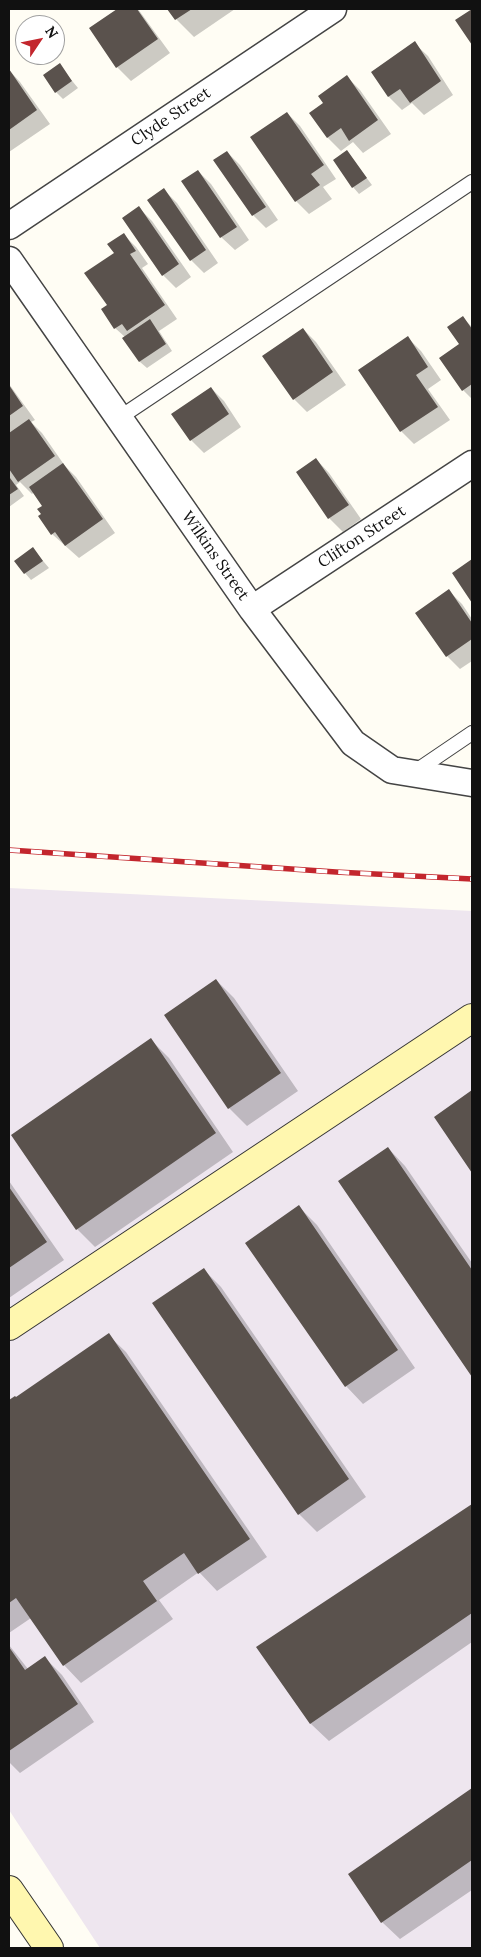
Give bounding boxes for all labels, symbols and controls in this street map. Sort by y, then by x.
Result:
north arrow [15,15,65,65]
text: N [41,23,62,42]
street label: Clyde Street [128,83,214,151]
street label: Clifton Street [315,502,409,572]
street label: Wilkins Street [177,508,253,604]

